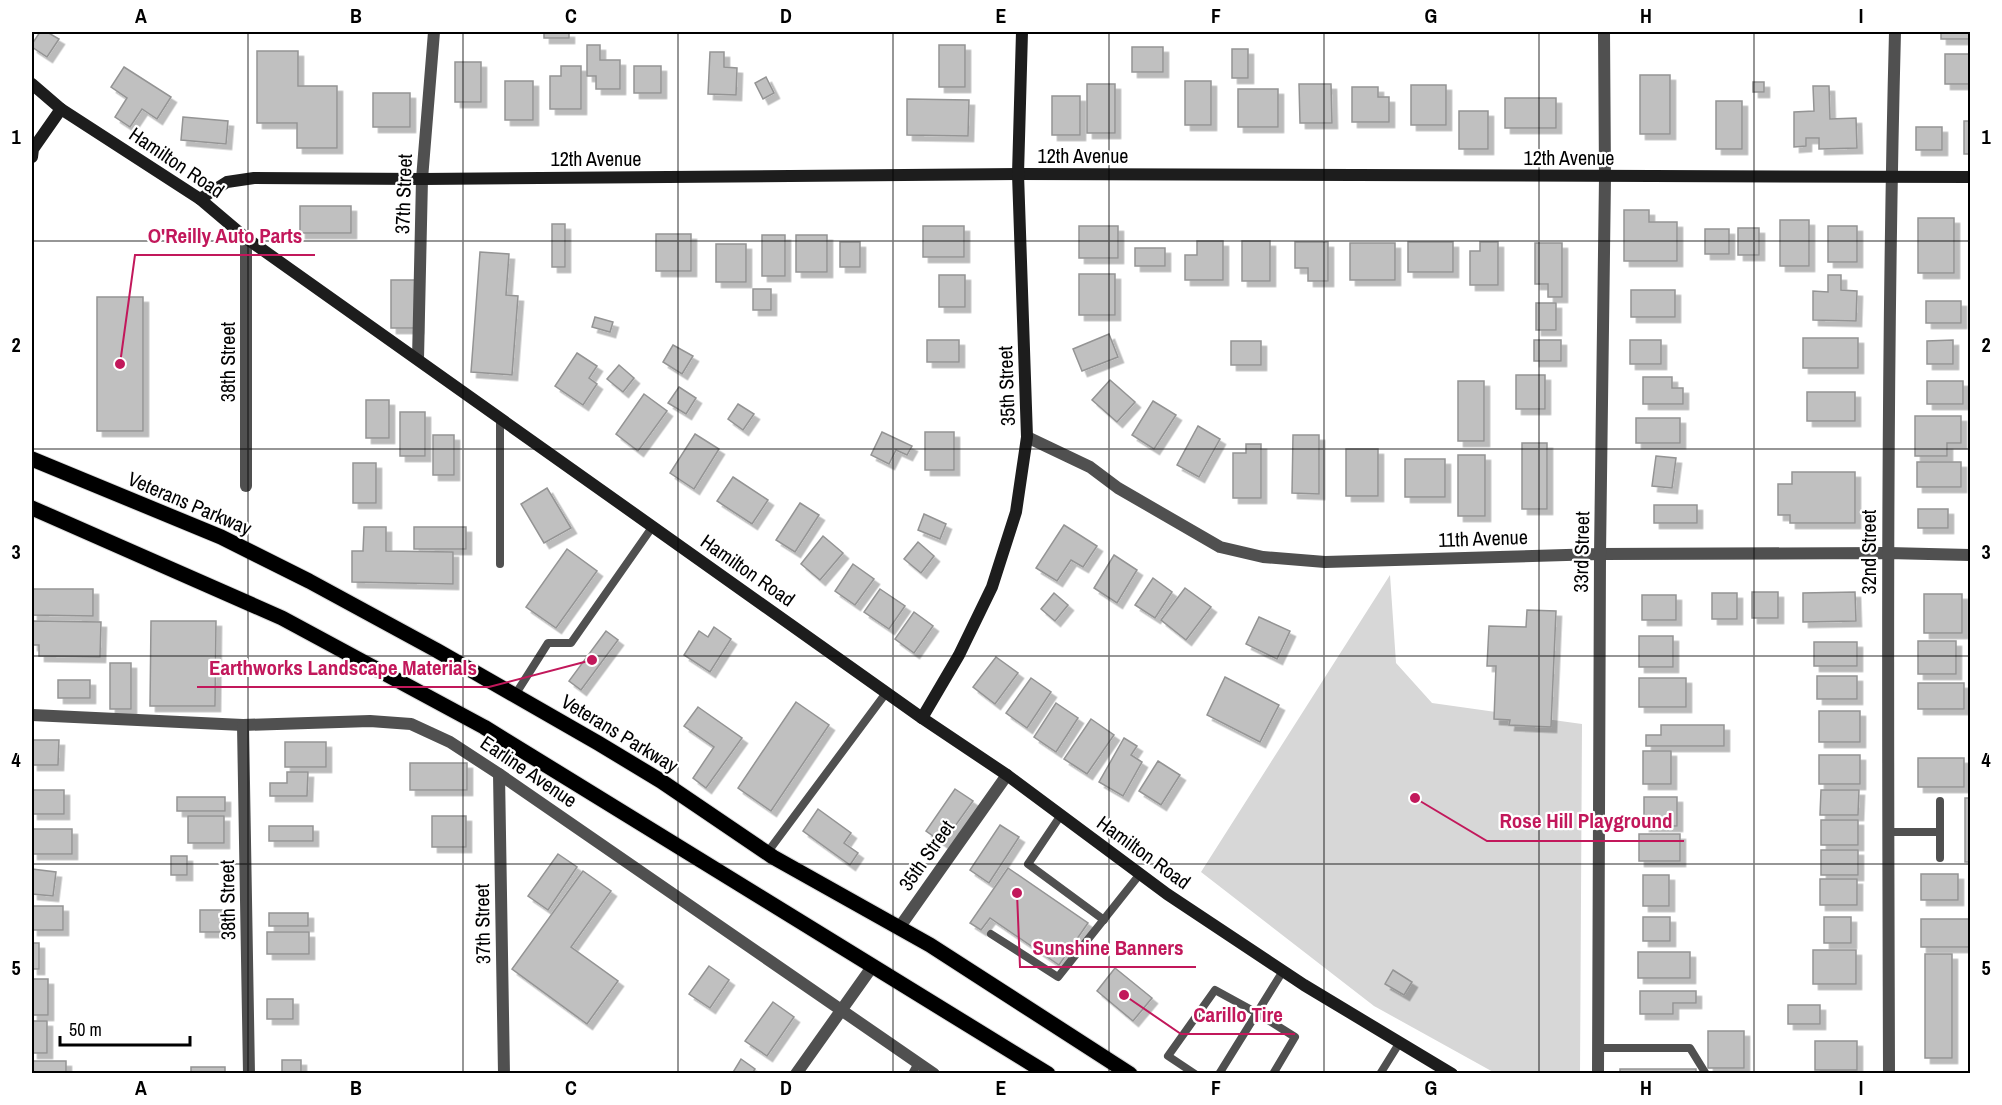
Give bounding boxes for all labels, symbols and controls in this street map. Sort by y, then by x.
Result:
text: A [135,2,147,29]
text: B [350,2,362,29]
text: C [565,2,577,29]
text: D [780,2,792,29]
text: E [996,2,1007,29]
text: F [1211,2,1221,29]
text: G [1425,2,1437,29]
text: H [1640,2,1652,29]
text: I [1859,2,1863,29]
street label: Hamilton Road [124,120,230,204]
text: 1 [11,123,21,150]
text: 1 [1981,123,1991,150]
street label: 12th Avenue [1038,142,1128,169]
street label: 12th Avenue [1524,144,1614,171]
street label: 12th Avenue [551,145,641,172]
street label: 37th Street [388,153,418,235]
callout: O'Reilly Auto Parts [135,216,315,255]
text: O'Reilly Auto Parts [148,221,302,250]
street label: 38th Street [214,321,241,402]
text: 2 [11,331,21,358]
text: 2 [1981,331,1991,358]
street label: 35th Street [991,345,1021,427]
street label: Veterans Parkway [124,465,257,542]
street label: 32nd Street [1855,509,1882,594]
street label: 33rd Street [1567,511,1595,593]
street label: 11th Avenue [1438,523,1528,553]
street label: Hamilton Road [695,528,801,612]
text: 3 [11,538,21,565]
text: 3 [1981,538,1991,565]
callout: Earthworks Landscape Materials [197,648,489,687]
text: Earthworks Landscape Materials [209,653,477,682]
street label: Veterans Parkway [556,687,684,779]
street label: Earline Avenue [475,729,583,813]
text: 4 [11,746,21,773]
text: 4 [1981,746,1991,773]
callout: Rose Hill Playground [1487,802,1684,841]
text: Rose Hill Playground [1499,806,1673,835]
street label: Hamilton Road [1092,809,1196,895]
street label: 35th Street [892,814,960,896]
street label: 38th Street [213,859,241,940]
street label: 37th Street [468,883,496,964]
callout: Sunshine Banners [1020,928,1196,967]
text: Sunshine Banners [1032,933,1184,962]
text: 5 [11,954,21,981]
text: 5 [1981,954,1991,981]
callout: Carillo Tire [1181,995,1295,1034]
text: Carillo Tire [1193,1000,1283,1029]
scale bar [60,1009,190,1047]
text: 50 m [69,1017,102,1042]
text: A [135,1074,147,1101]
text: B [350,1074,362,1101]
text: C [565,1074,577,1101]
text: D [780,1074,792,1101]
text: E [996,1074,1007,1101]
text: F [1211,1074,1221,1101]
text: G [1425,1074,1437,1101]
text: H [1640,1074,1652,1101]
text: I [1859,1074,1863,1101]

